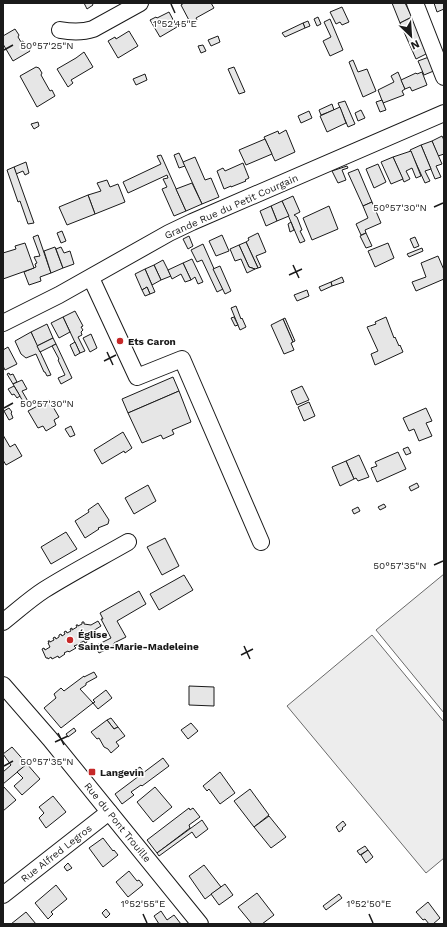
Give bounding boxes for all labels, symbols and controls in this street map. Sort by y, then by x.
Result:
north arrow [391,16,431,56]
text: 1°52'45"E [153,18,197,29]
text: N [409,37,421,52]
text: 50°57'25"N [20,40,74,51]
street label: Grande Rue du Petit Courgain [163,172,300,241]
text: 50°57'30"N [373,202,427,213]
marker: Ets Caron [115,336,125,346]
place label: Ets Caron [128,336,176,347]
text: 50°57'30"N [20,398,74,409]
text: 50°57'35"N [373,560,427,571]
place label: Église Sainte-Marie-Madeleine [78,629,199,652]
marker: Église Sainte-Marie-Madeleine [65,635,75,645]
text: 50°57'35"N [20,756,74,767]
marker: Langevin [87,767,97,777]
place label: Langevin [100,767,144,778]
street label: Rue du Pont Trouille [82,780,153,864]
street label: Rue Alfred Legros [19,822,94,884]
text: 1°52'55"E [121,898,165,909]
text: 1°52'50"E [347,898,391,909]

